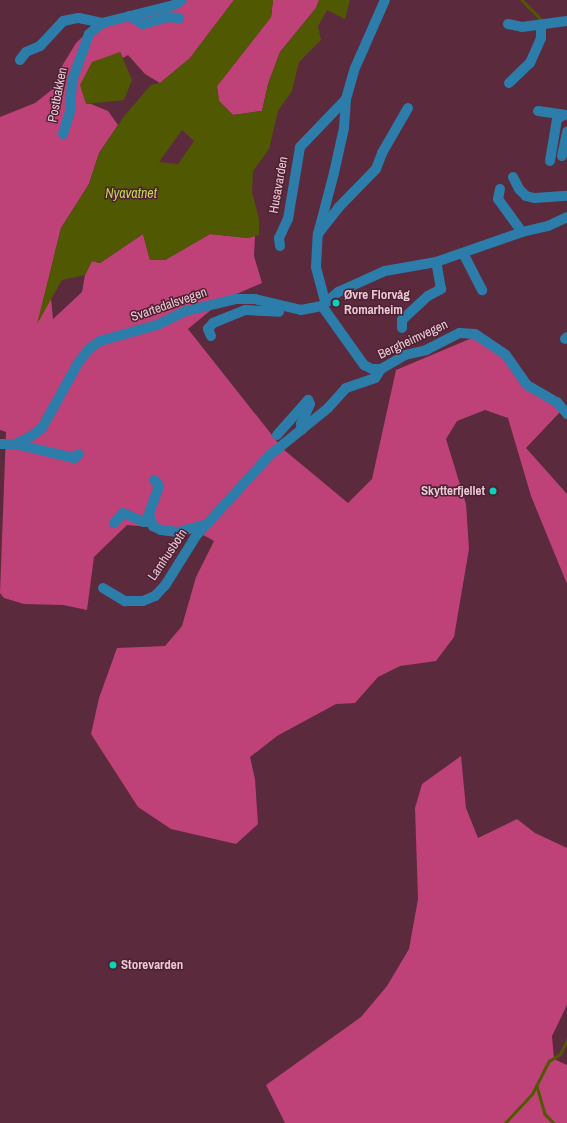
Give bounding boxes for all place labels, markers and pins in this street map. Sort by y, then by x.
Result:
place label: Øvre Florvåg Romarheim [344,288,410,319]
marker: Øvre Florvåg Romarheim [331,298,341,308]
place label: Skytterfjellet [421,483,485,499]
marker: Skytterfjellet [488,486,498,496]
place label: Storevarden [121,957,183,973]
marker: Storevarden [108,960,118,970]

